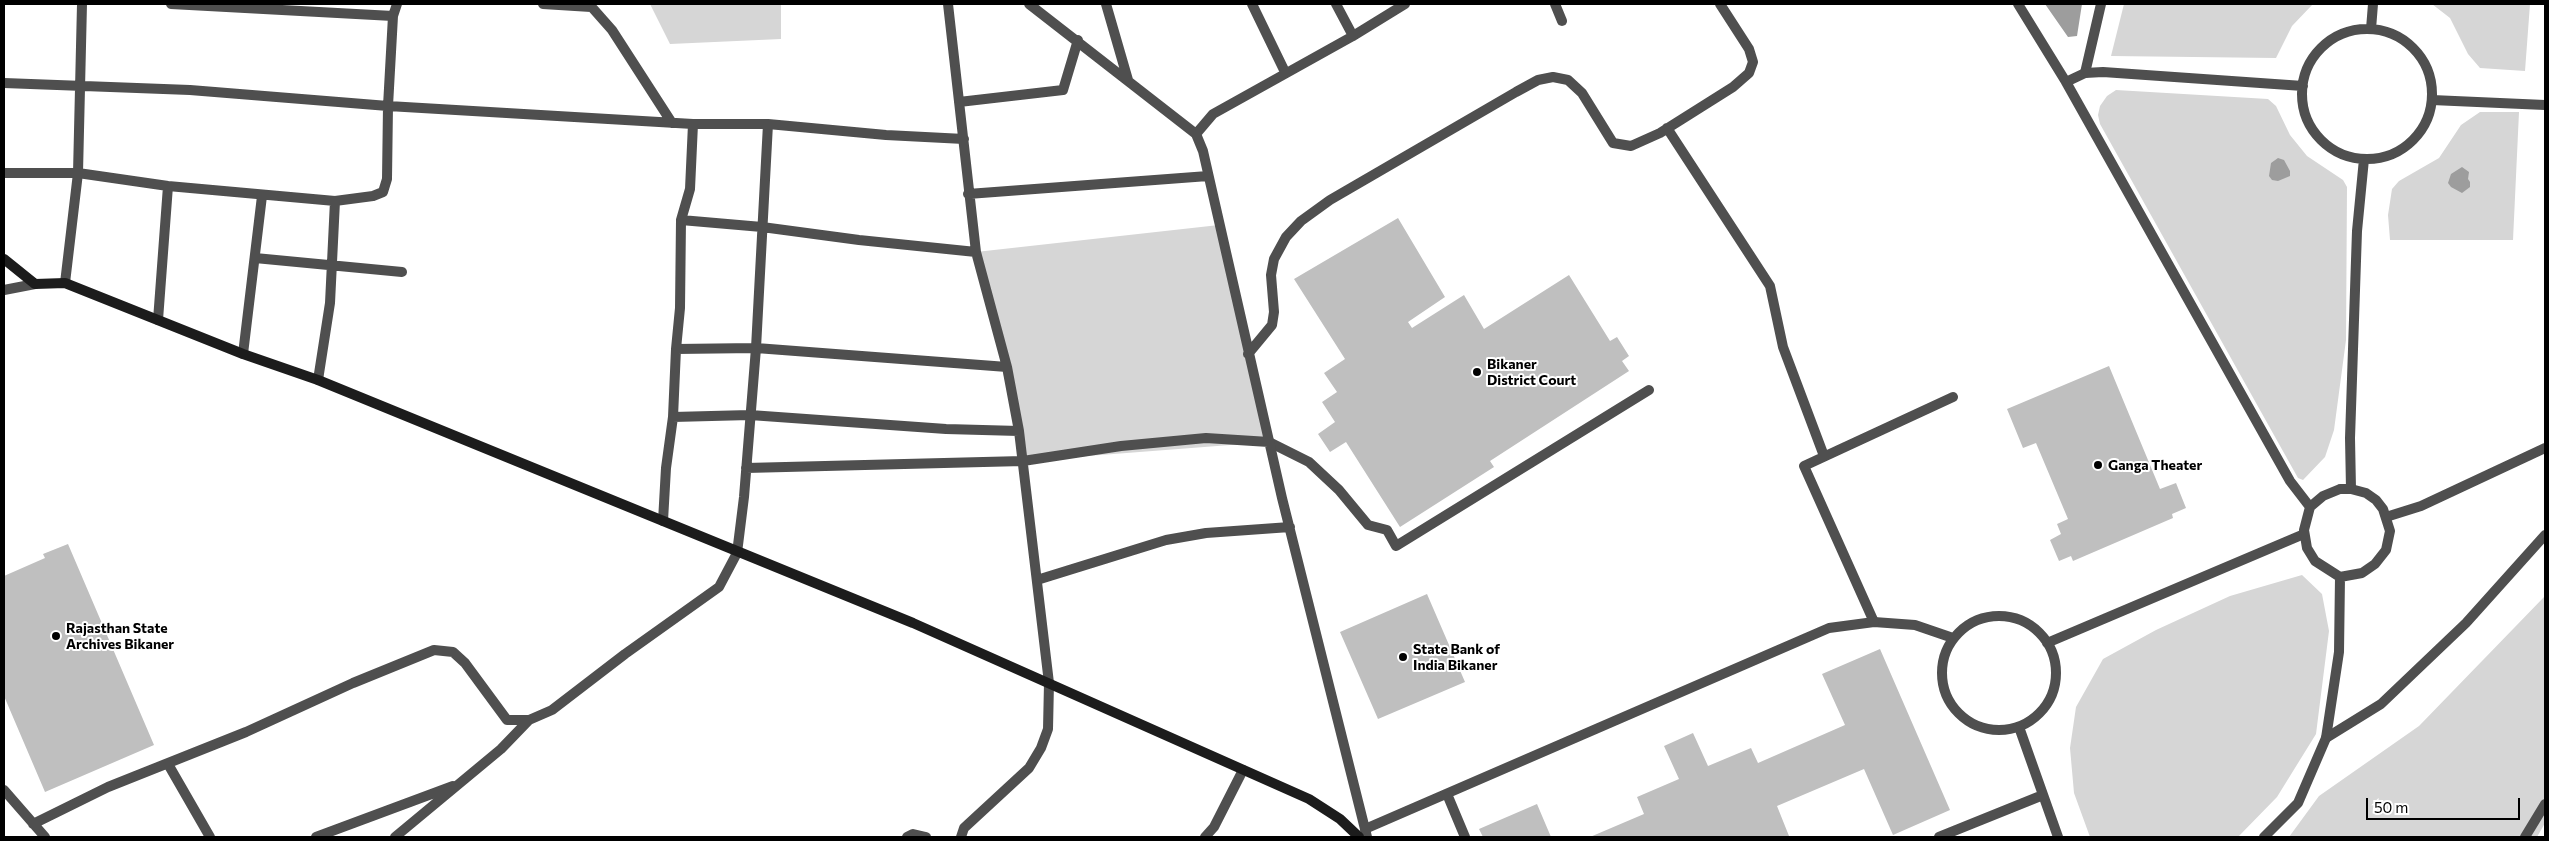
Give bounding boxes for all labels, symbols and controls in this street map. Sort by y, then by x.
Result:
place label: Bikaner District Court [1487,356,1576,388]
marker: Bikaner District Court [1471,366,1483,378]
place label: Ganga Theater [2108,457,2202,473]
marker: Ganga Theater [2092,459,2104,471]
place label: Rajasthan State Archives Bikaner [66,620,174,652]
marker: Rajasthan State Archives Bikaner [50,630,62,642]
place label: State Bank of India Bikaner [1413,641,1500,674]
marker: State Bank of India Bikaner [1397,651,1409,663]
scale bar [2369,788,2523,820]
text: 50 m [2374,798,2408,816]

